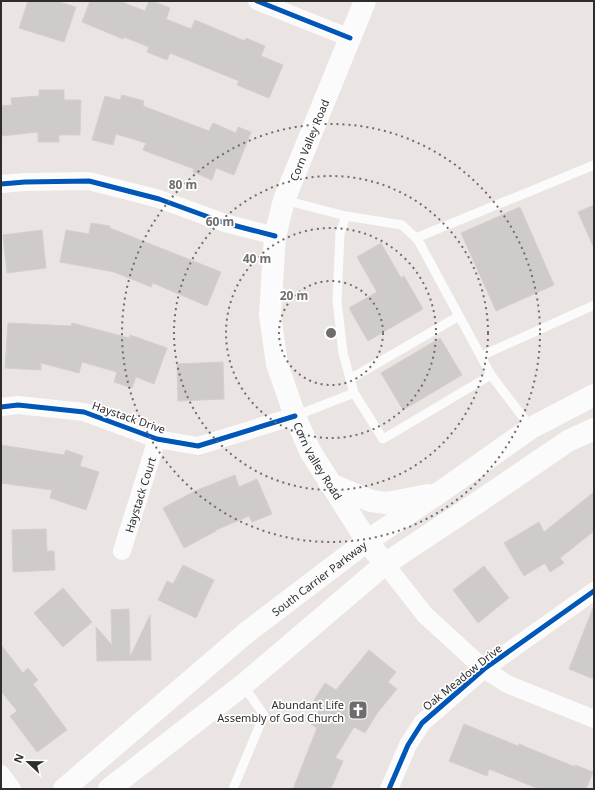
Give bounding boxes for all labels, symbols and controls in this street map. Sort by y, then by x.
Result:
street label: Corn Valley Road [286,97,332,183]
text: 80 m [169,176,197,193]
text: 60 m [206,213,234,230]
text: 40 m [243,250,271,267]
text: 20 m [280,287,308,304]
centre of rings [324,326,338,340]
street label: Haystack Drive [90,397,168,437]
street label: Corn Valley Road [291,419,346,502]
street label: Haystack Court [121,455,158,534]
street label: South Carrier Parkway [268,537,370,619]
street label: Oak Meadow Drive [419,640,505,714]
place label: Abundant Life Assembly of God Church [217,697,344,725]
church icon: Abundant Life Assembly of God Church [347,699,369,721]
north arrow [8,742,48,782]
text: N [10,751,27,765]

